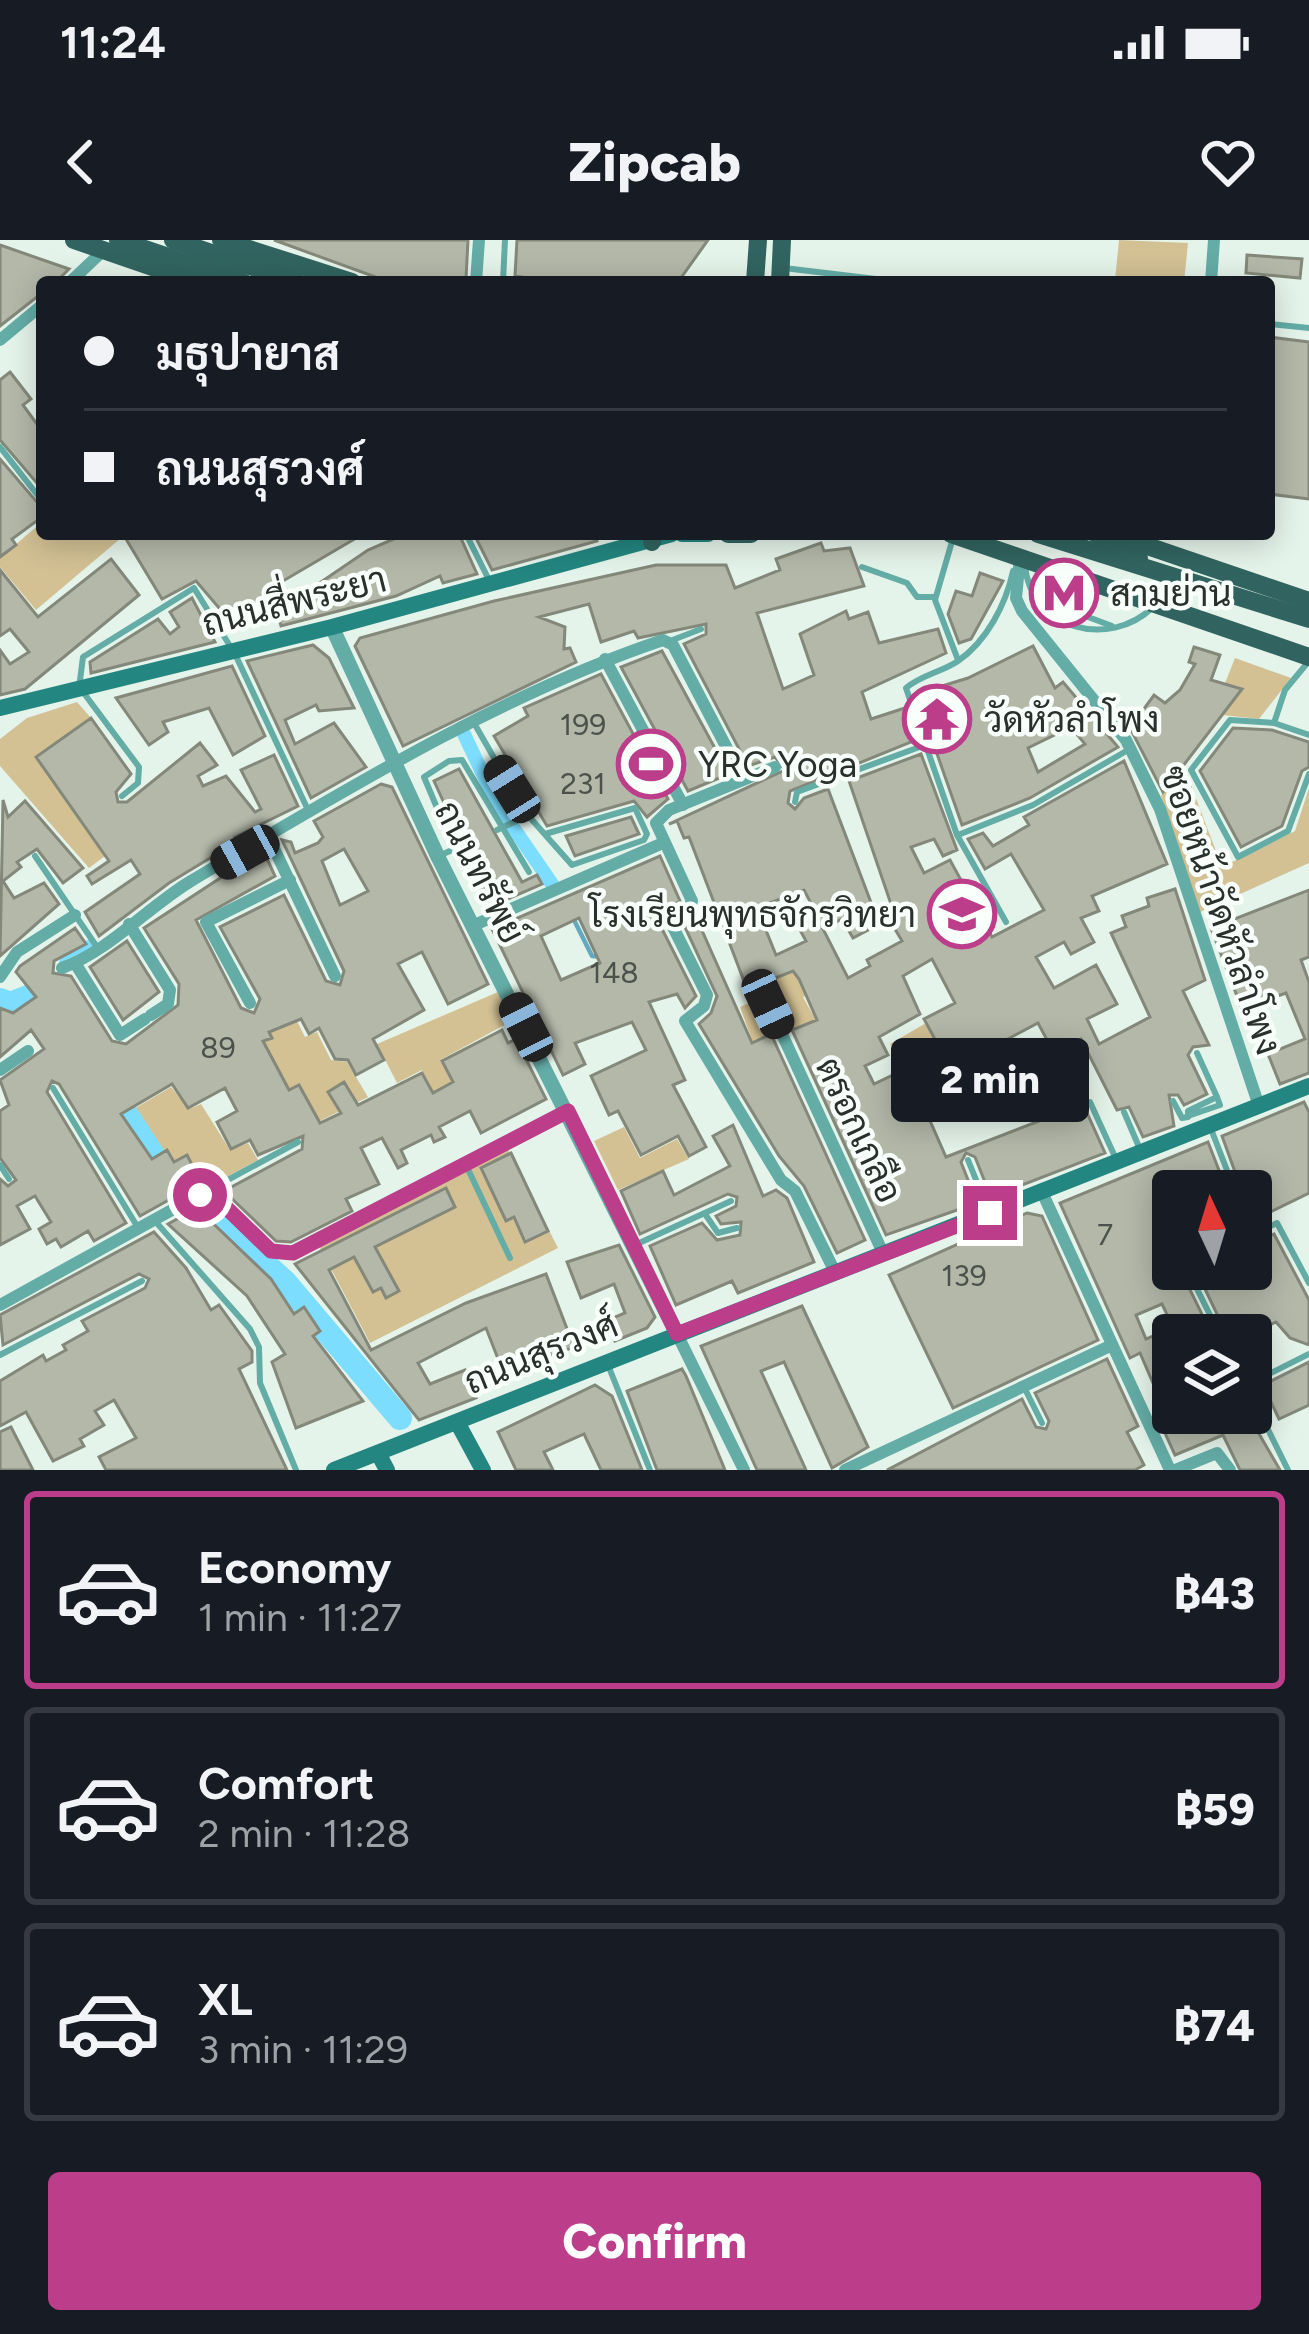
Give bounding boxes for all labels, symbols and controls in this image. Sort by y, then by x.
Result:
text: 11:24 [60,15,166,69]
icon: back [48,129,114,195]
icon: heart [1195,129,1261,195]
text: Zipcab [568,130,741,195]
text: มธุปายาส [156,327,340,381]
text: ถนนสุรวงศ์ [156,442,365,496]
street label: ถนนสี่พระยา [195,549,391,645]
metro station icon: สามย่าน [1029,558,1099,628]
place label: สามย่าน [1110,572,1231,615]
temple icon: วัดหัวลำโพง [902,684,972,754]
place label: วัดหัวลำโพง [984,697,1159,741]
house number: 199 [560,706,606,743]
sports icon: YRC Yoga [616,729,686,799]
place label: YRC Yoga [698,743,857,786]
car [478,749,546,829]
street label: ซอยหน้าวัดหัวลำโพง [1151,760,1292,1060]
house number: 231 [560,765,606,802]
street label: ถนนทรัพย์ [426,793,535,951]
car [205,819,285,885]
school or university icon: โรงเรียนพุทธจักรวิทยา [927,879,997,949]
place label: โรงเรียนพุทธจักรวิทยา [587,892,916,939]
house number: 148 [589,954,639,991]
car [736,964,800,1044]
car [494,987,558,1067]
house number: 89 [200,1029,236,1066]
callout: 2 min [891,1039,1089,1123]
street label: ตรอกเกลือ [807,1050,912,1209]
text: 2 min [940,1056,1040,1103]
route start [173,1168,227,1222]
north arrow [1152,1170,1272,1290]
map controls [1152,1170,1272,1434]
route end [963,1186,1017,1240]
house number: 7 [1097,1216,1113,1253]
house number: 139 [941,1257,987,1294]
street label: ถนนสุรวงศ์ [458,1302,625,1406]
button: layers [1152,1314,1272,1434]
icon: car [54,1536,162,1644]
text: Economy [198,1540,391,1594]
text: ฿43 [1174,1566,1255,1620]
text: 1 min · 11:27 [198,1594,402,1641]
icon: car [54,1752,162,1860]
text: Comfort [198,1756,374,1810]
text: ฿59 [1175,1782,1255,1836]
text: 2 min · 11:28 [198,1810,410,1857]
icon: car [54,1968,162,2076]
text: XL [198,1972,253,2026]
text: ฿74 [1174,1998,1255,2052]
text: 3 min · 11:29 [198,2026,408,2073]
button: Confirm [48,2172,1261,2310]

